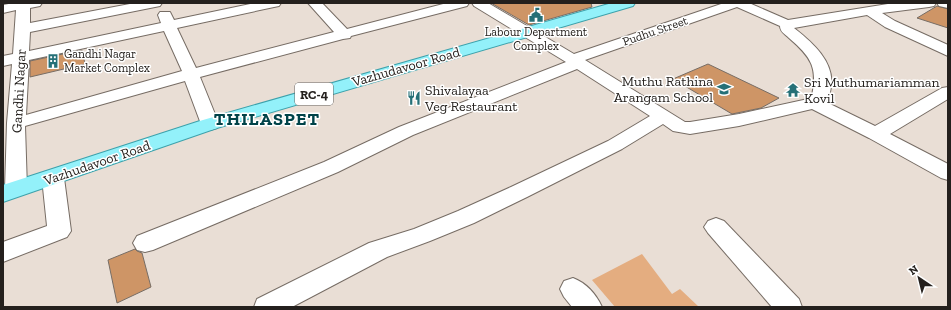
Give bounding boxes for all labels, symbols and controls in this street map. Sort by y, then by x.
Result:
public building icon: Labour Department Complex [528,7,544,23]
street label: Pudhu Street [621,13,690,49]
place label: Labour Department Complex [485,25,588,53]
street label: Vazhudavoor Road [349,43,462,91]
place label: Gandhi Nagar Market Complex [64,47,150,75]
street label: Gandhi Nagar [8,48,30,133]
building icon: Gandhi Nagar Market Complex [45,53,61,69]
place label: Muthu Rathina Arangam School [614,73,713,106]
place label: Sri Muthumariamman Kovil [804,74,940,107]
school or university icon: Muthu Rathina Arangam School [716,81,732,97]
place label: Shivalayaa Veg Restaurant [424,82,518,115]
temple icon: Sri Muthumariamman Kovil [785,82,801,98]
road number: RC-4 [295,83,333,105]
restaurant icon: Shivalayaa Veg Restaurant [406,90,422,106]
district label: THILASPET [214,108,320,130]
street label: Vazhudavoor Road [41,137,153,190]
north arrow [899,258,939,298]
text: N [906,262,921,278]

